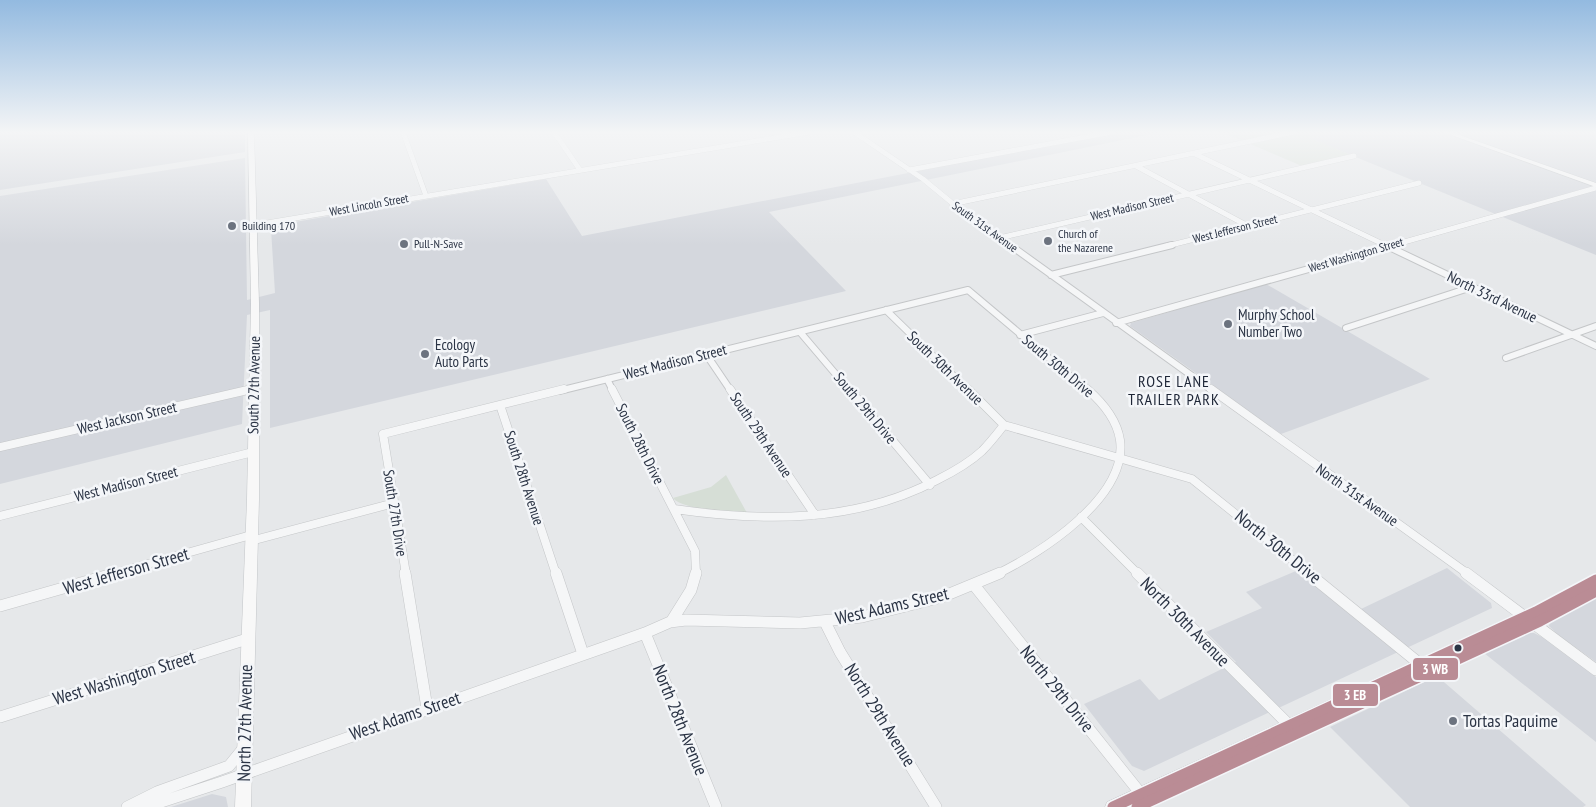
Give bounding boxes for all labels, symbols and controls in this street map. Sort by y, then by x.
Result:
street label: West Lincoln Street [328,190,410,219]
street label: West Madison Street [1089,190,1175,223]
street label: South 31st Avenue [950,198,1021,255]
street label: West Jefferson Street [1191,211,1279,246]
place label: Building 170 [242,218,295,233]
marker: Building 170 [226,220,238,232]
place label: Church of the Nazarene [1058,226,1113,255]
street label: West Washington Street [1307,234,1406,275]
marker: Church of the Nazarene [1042,235,1054,247]
place label: Pull-N-Save [414,236,463,251]
marker: Pull-N-Save [398,238,410,250]
street label: North 33rd Avenue [1444,267,1540,327]
place label: Murphy School Number Two [1238,305,1315,341]
marker: Murphy School Number Two [1222,318,1234,330]
street label: South 30th Avenue [903,327,987,409]
street label: South 30th Drive [1019,330,1098,401]
place label: Ecology Auto Parts [435,335,488,371]
street label: South 27th Avenue [243,336,264,434]
street label: West Madison Street [621,340,728,384]
marker: Ecology Auto Parts [419,348,431,360]
street label: South 29th Drive [830,368,901,447]
district label: ROSE LANE TRAILER PARK [1128,371,1220,409]
street label: South 29th Avenue [726,389,797,481]
street label: West Jackson Street [75,397,178,438]
street label: South 28th Drive [612,400,669,487]
street label: South 28th Avenue [500,428,549,528]
street label: North 31st Avenue [1312,459,1402,530]
street label: West Madison Street [72,462,179,506]
street label: South 27th Drive [379,468,412,558]
street label: North 30th Drive [1230,505,1326,589]
street label: West Jefferson Street [60,542,191,599]
street label: North 30th Avenue [1136,572,1235,671]
street label: West Adams Street [833,581,951,630]
street label: North 29th Drive [1015,641,1099,737]
unlabelled marker [1453,643,1463,653]
street label: West Washington Street [50,645,198,710]
line badge: 3 WB [1412,657,1459,681]
street label: North 29th Avenue [840,659,921,771]
text: 3 WB [1422,660,1448,678]
street label: North 28th Avenue [648,661,713,779]
street label: North 27th Avenue [232,664,257,782]
line badge: 3 EB [1332,683,1379,707]
street label: West Adams Street [346,686,463,745]
text: 3 EB [1344,686,1366,704]
place label: Tortas Paquime [1463,709,1558,732]
marker: Tortas Paquime [1447,715,1459,727]

